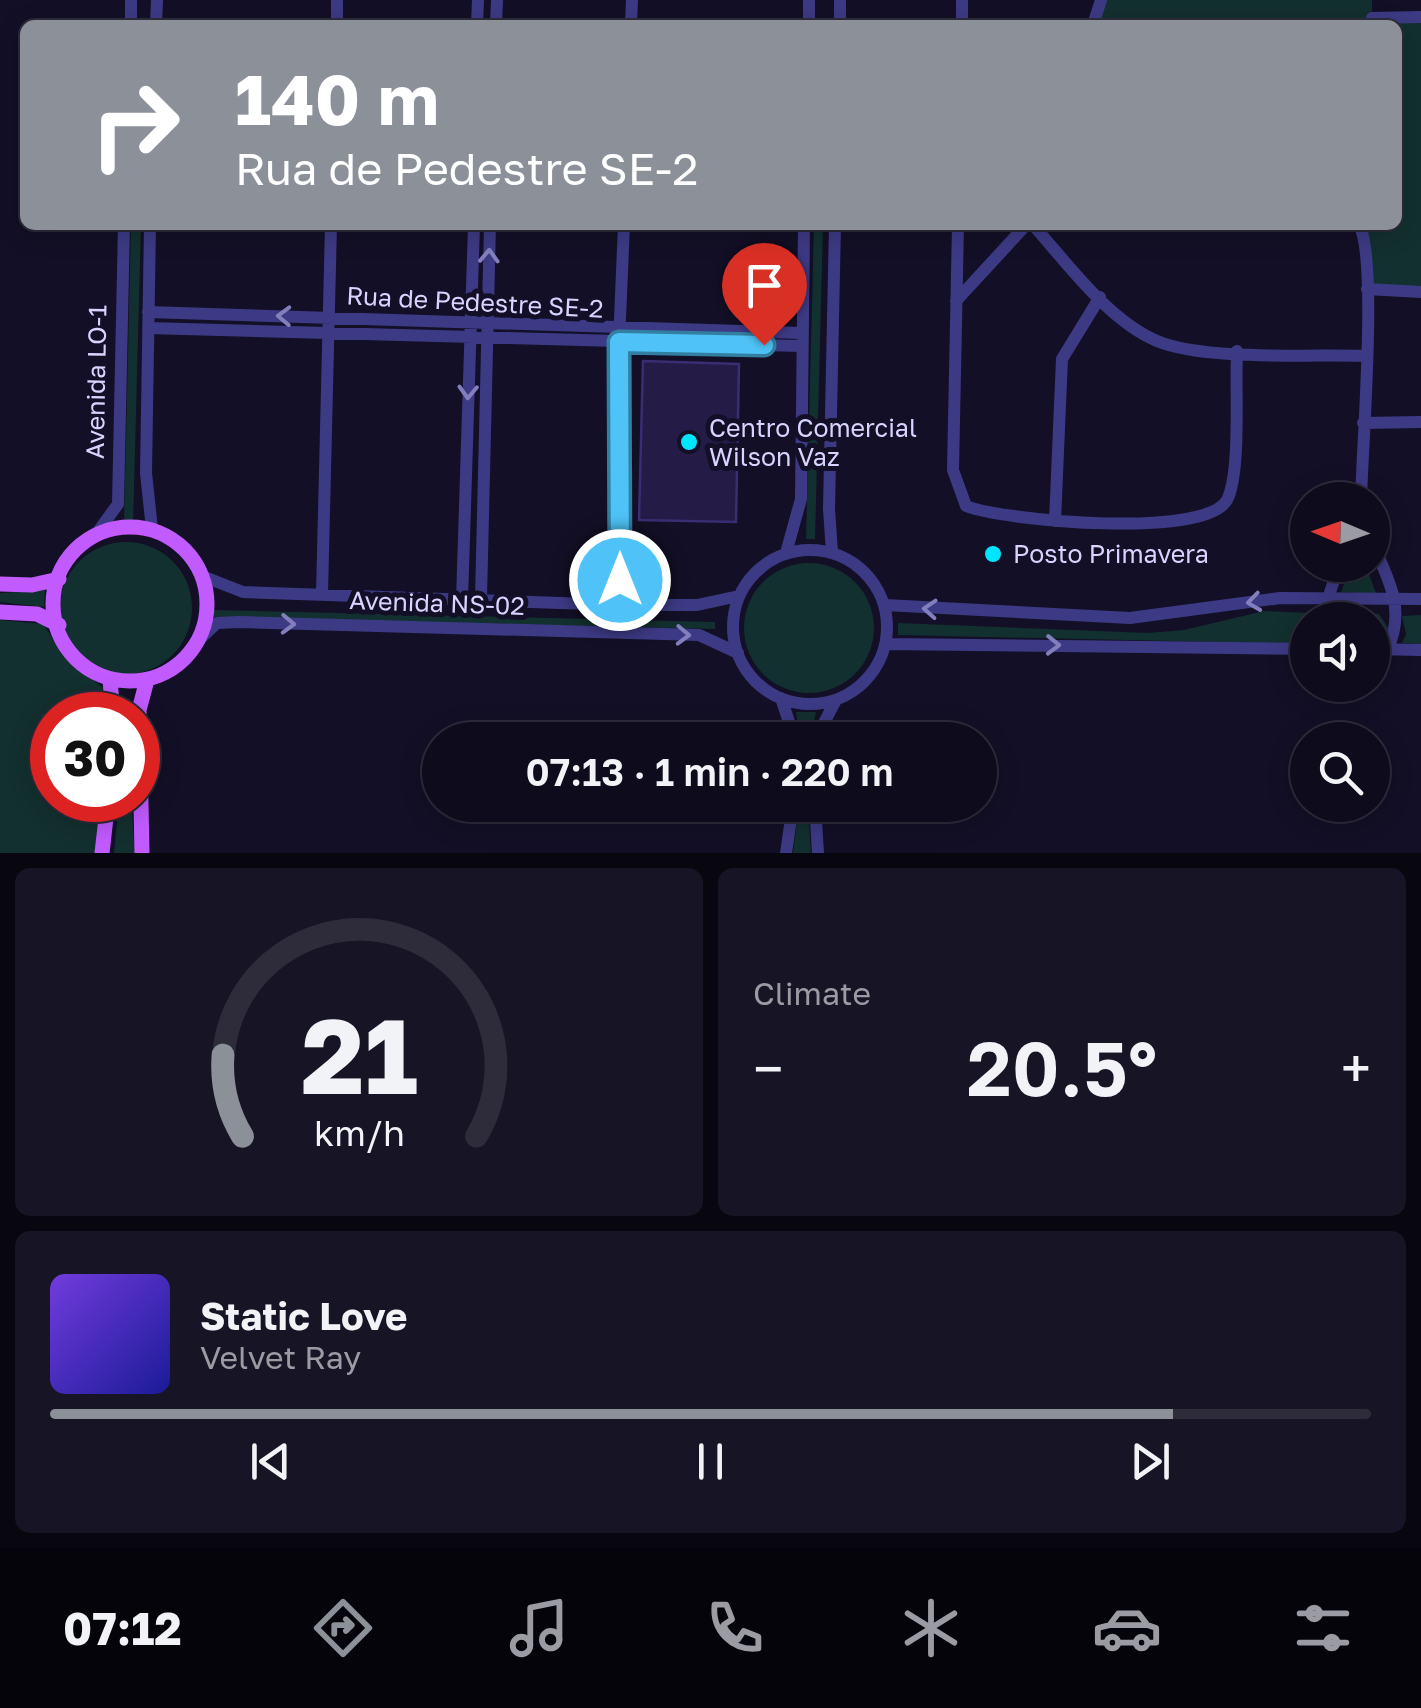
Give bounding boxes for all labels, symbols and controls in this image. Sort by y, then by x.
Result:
text: 140 m [235,56,439,140]
icon: right [70,60,200,190]
text: Rua de Pedestre SE-2 [235,141,698,195]
pin [722,243,807,346]
one-way arrow [479,247,500,263]
icon: arrive [737,258,792,313]
street label: Rua de Pedestre SE-2 [346,279,604,324]
street label: Avenida LO-1 [79,305,112,459]
one-way arrow [275,306,291,327]
one-way arrow [458,385,479,401]
place label: Centro Comercial Wilson Vaz [709,412,917,472]
marker: Centro Comercial Wilson Vaz [678,431,700,453]
north arrow [1290,482,1390,582]
map controls [1290,482,1390,822]
position arrow [568,528,672,632]
place label: Posto Primavera [1013,538,1209,569]
marker: Posto Primavera [982,543,1004,565]
street label: Avenida NS-02 [349,584,525,621]
one-way arrow [1245,590,1262,611]
one-way arrow [922,598,938,620]
button: sound [1290,602,1390,702]
one-way arrow [281,613,297,634]
one-way arrow [676,624,692,645]
one-way arrow [1046,634,1062,655]
speed limit sign: 30 [30,692,160,822]
button: search [1290,722,1390,822]
text: 07:13 · 1 min · 220 m [526,749,894,794]
text: Climate [753,974,871,1012]
text: 21 [300,992,418,1117]
text: 20.5° [967,1022,1157,1113]
text: − [753,1035,783,1101]
text: + [1341,1035,1371,1101]
text: km/h [314,1111,404,1154]
text: Static Love [200,1293,407,1338]
text: Velvet Ray [200,1338,361,1376]
icon: previous [243,1434,298,1489]
icon: pause [683,1434,738,1489]
icon: next [1123,1434,1178,1489]
icon: directions [308,1593,378,1663]
icon: music [504,1593,574,1663]
icon: phone [700,1593,770,1663]
icon: climate [896,1593,966,1663]
icon: car [1092,1593,1162,1663]
icon: filters [1288,1593,1358,1663]
text: 07:12 [63,1601,182,1655]

